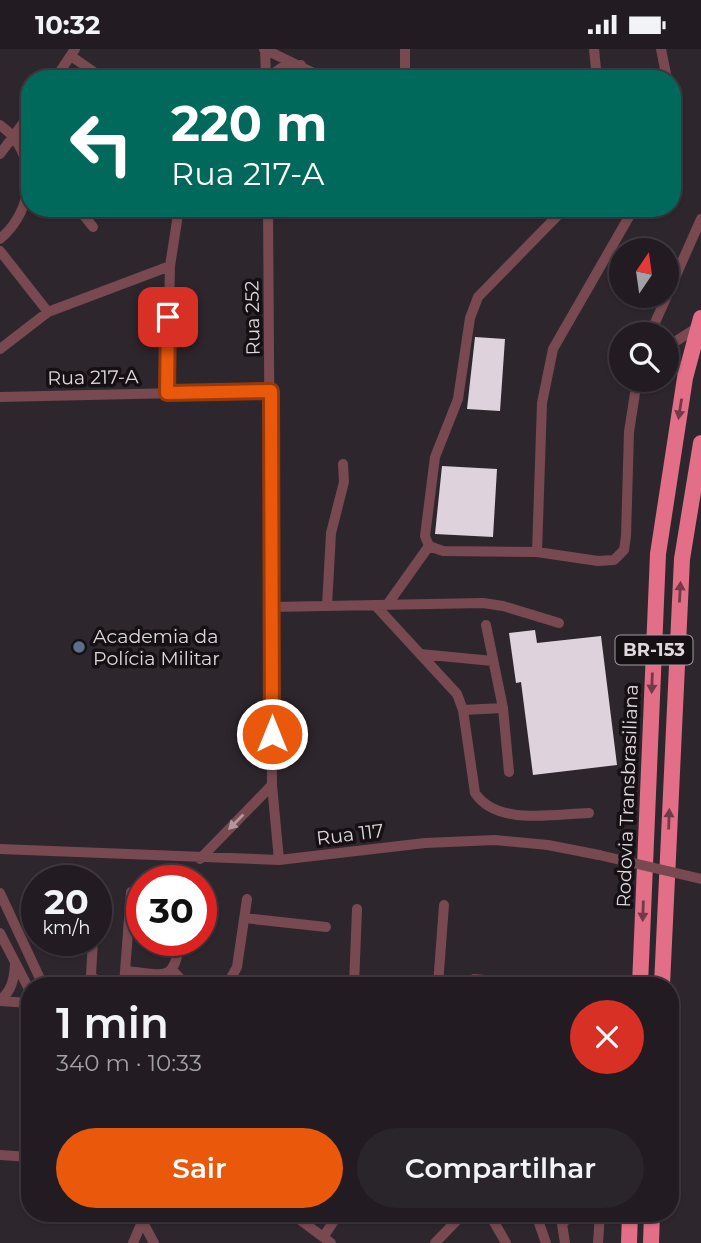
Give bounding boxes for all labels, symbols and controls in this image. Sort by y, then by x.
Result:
text: 10:32 [35,9,100,41]
text: 220 m [171,94,327,153]
icon: left [56,98,147,189]
text: Rua 217-A [171,154,325,193]
north arrow [609,238,679,308]
map controls [609,238,679,392]
street label: Rua 252 [240,280,265,356]
pin [138,287,198,347]
icon: arrive [149,298,187,336]
button: search [609,322,679,392]
street label: Rua 217-A [47,365,139,390]
one-way arrow [674,398,685,420]
one-way arrow [675,581,686,603]
place label: Academia da Polícia Militar [93,625,220,670]
road number: BR-153 [616,635,692,665]
marker: Academia da Polícia Militar [71,639,87,655]
one-way arrow [647,672,658,694]
street label: Rodovia Transbrasiliana [612,684,643,908]
position arrow [235,697,309,771]
one-way arrow [664,808,675,830]
one-way arrow [228,813,244,830]
street label: Rua 117 [315,819,385,850]
speed limit sign: 30 [126,865,217,956]
text: 20 [44,880,89,923]
one-way arrow [638,900,649,922]
text: km/h [42,917,91,939]
text: 1 min [56,997,169,1049]
button: close [570,1000,644,1074]
text: 340 m · 10:33 [56,1049,202,1077]
button: Sair [56,1128,343,1208]
button: Compartilhar [357,1128,644,1208]

